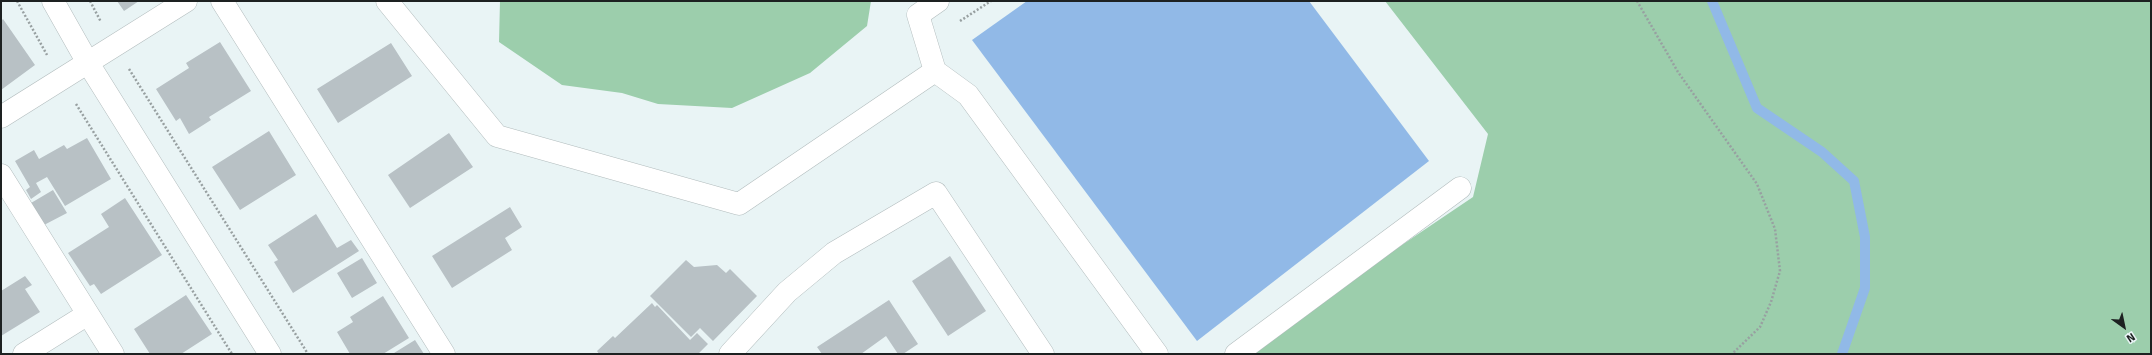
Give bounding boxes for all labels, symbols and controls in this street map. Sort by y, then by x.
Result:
north arrow [2104,307,2144,347]
text: N [2124,330,2138,345]

